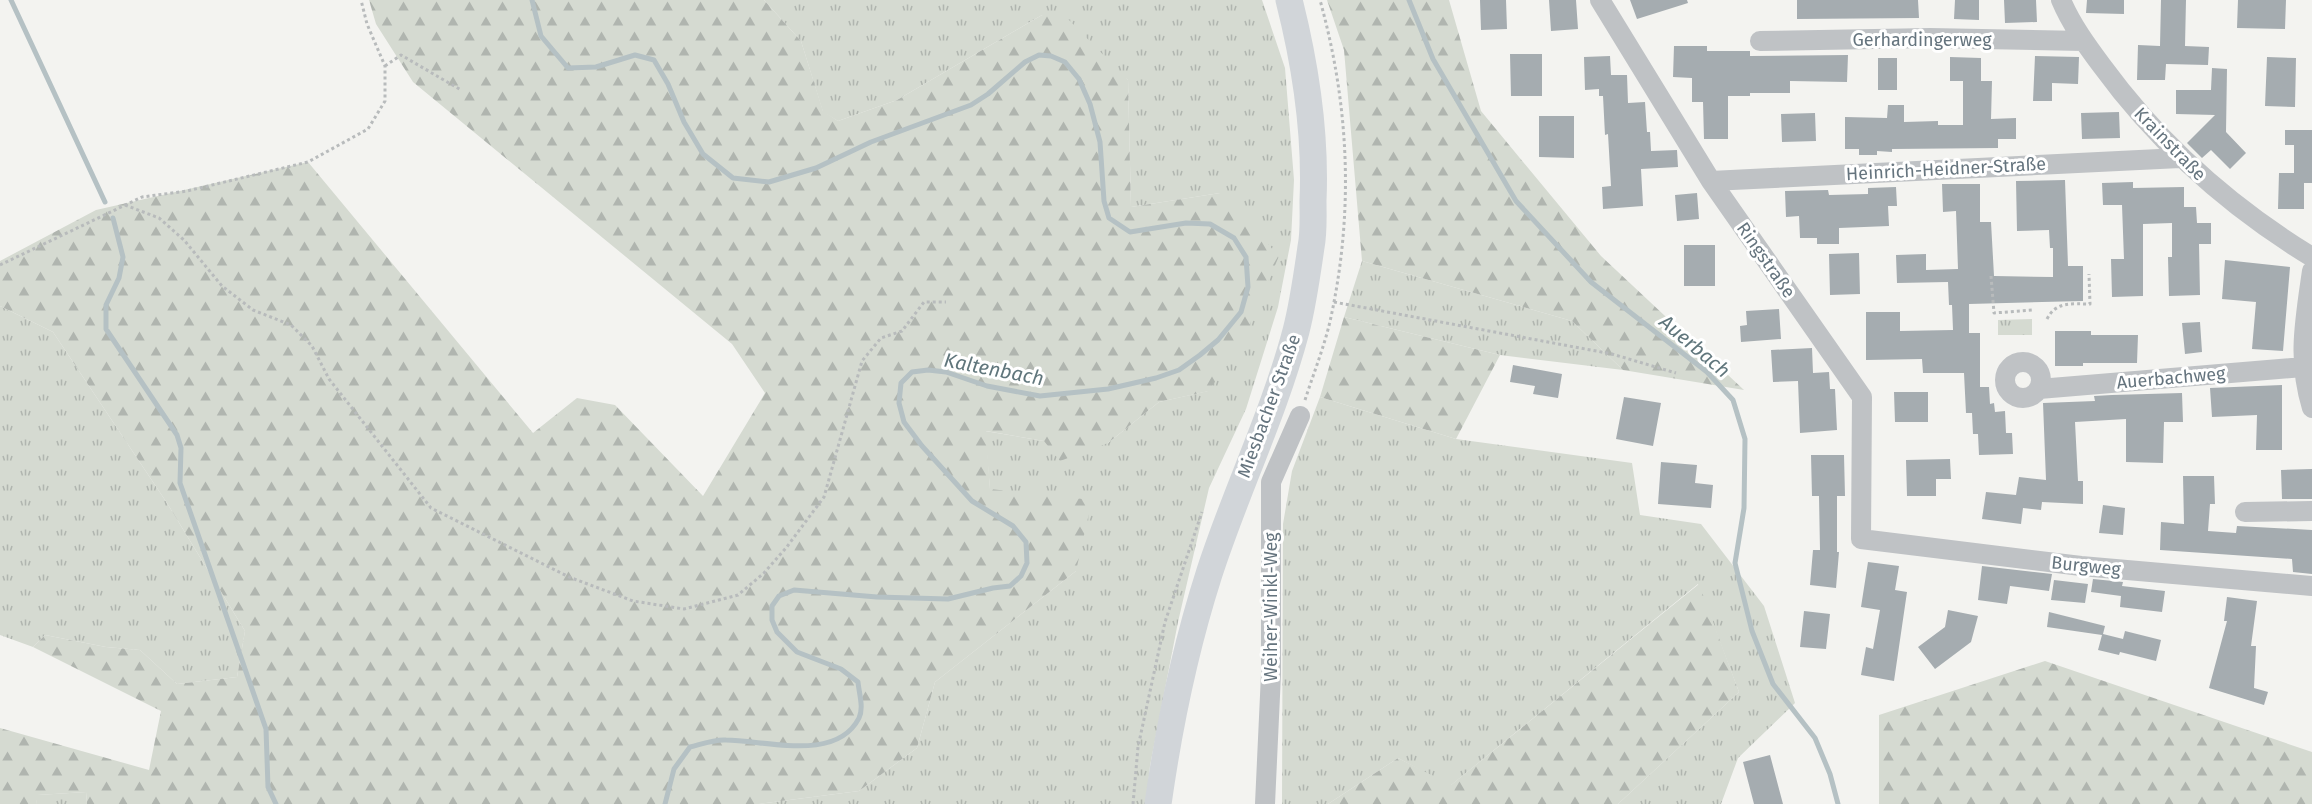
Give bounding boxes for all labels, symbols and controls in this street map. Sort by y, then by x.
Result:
street label: Gerhardingerweg [1852,29,1992,51]
street label: Krainstraße [2129,103,2211,185]
street label: Heinrich-Heidner-Straße [1845,153,2047,185]
street label: Ringstraße [1732,218,1800,302]
water label: Auerbach [1654,309,1735,382]
street label: Miesbacher Straße [1233,331,1305,481]
water label: Kaltenbach [942,348,1046,390]
street label: Auerbachweg [2116,362,2227,394]
street label: Weiher-Winkl-Weg [1260,532,1282,682]
street label: Burgweg [2050,551,2122,581]

